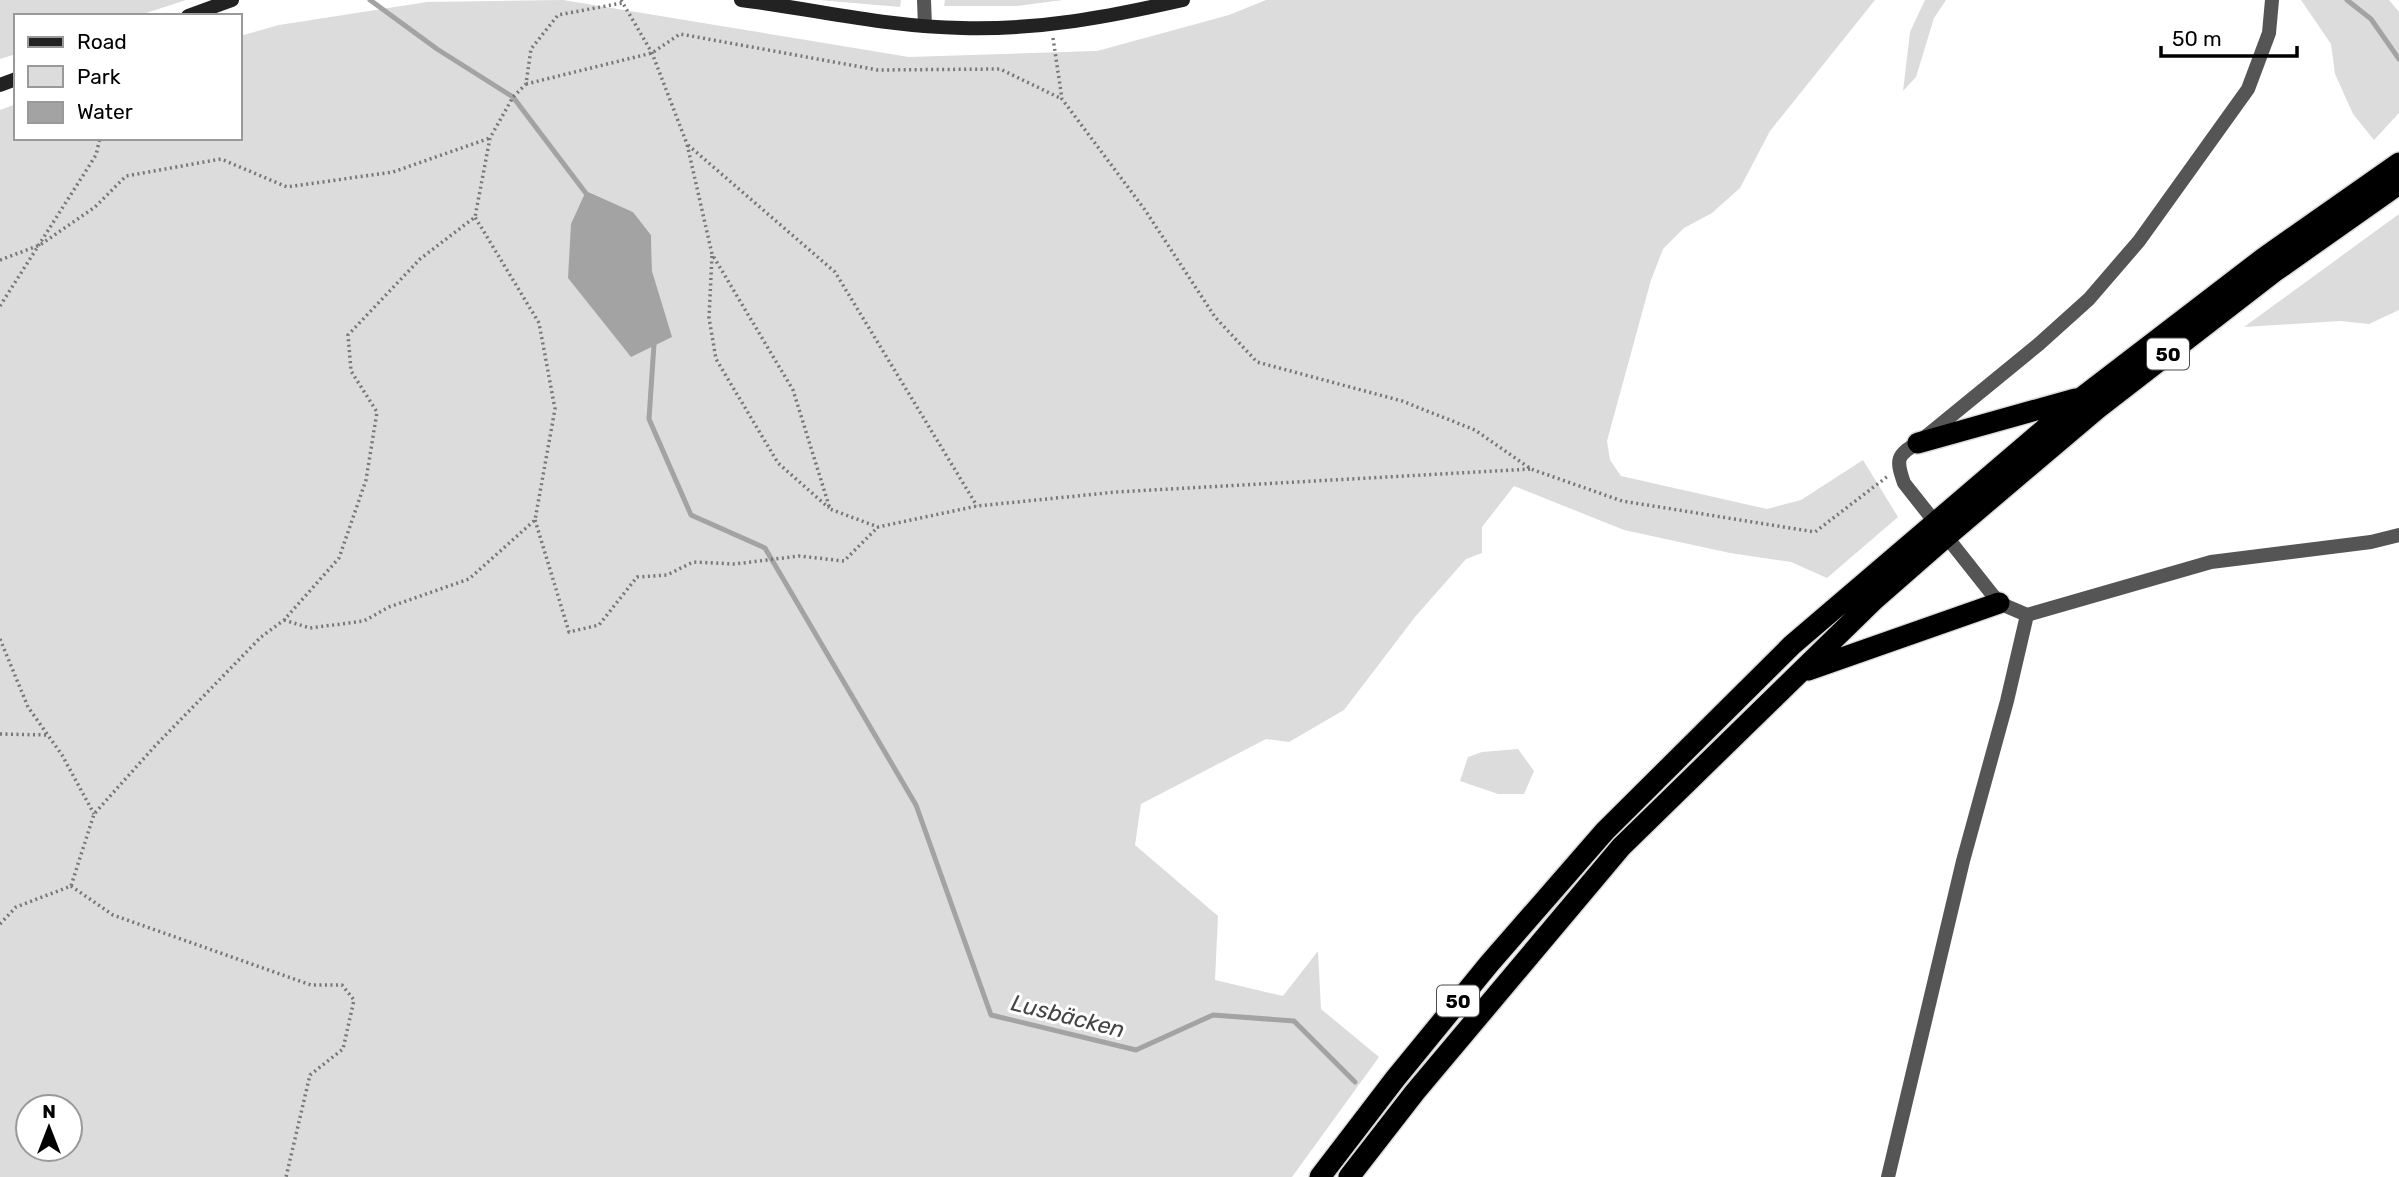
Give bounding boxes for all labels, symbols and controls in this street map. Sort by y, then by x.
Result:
legend [14,14,242,140]
scale bar [2161,14,2298,58]
text: 50 m [2172,26,2222,51]
text: Road [77,29,127,54]
text: Park [77,64,121,89]
text: Water [77,99,133,124]
road number: 50 [2147,338,2189,370]
road number: 50 [1437,986,1479,1016]
water label: Lusbäcken [1008,988,1128,1044]
north arrow [14,1093,84,1163]
text: N [42,1100,56,1123]

